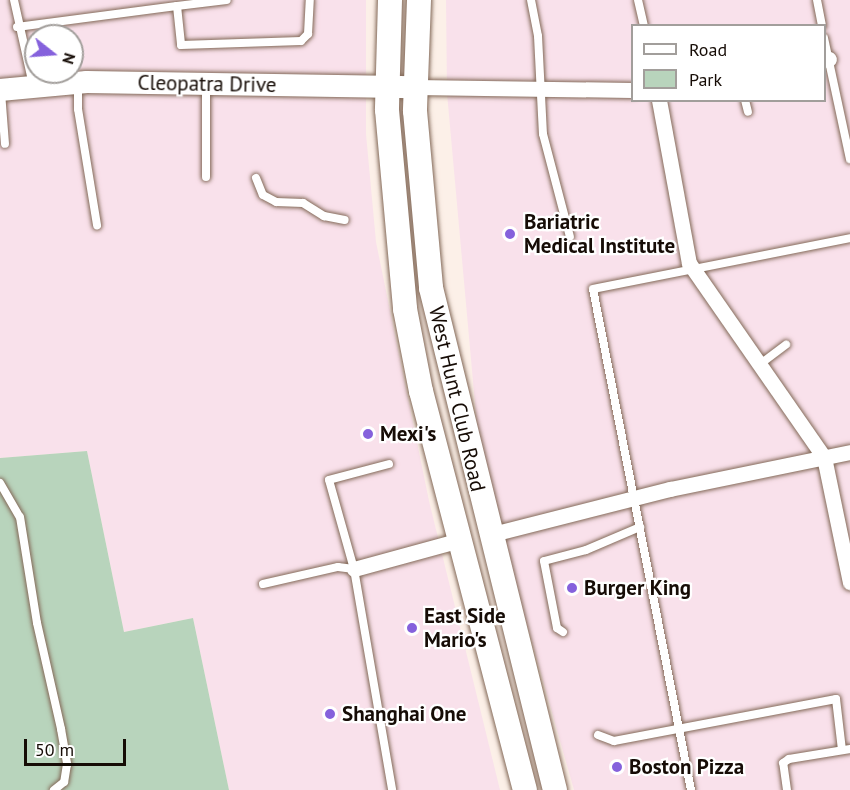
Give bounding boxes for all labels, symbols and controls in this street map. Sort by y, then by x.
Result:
north arrow [24,24,84,84]
legend [631,24,826,102]
text: Road [689,38,727,61]
text: N [58,51,80,67]
text: Park [689,68,722,91]
street label: Cleopatra Drive [137,70,277,98]
place label: Bariatric Medical Institute [524,209,675,259]
marker: Bariatric Medical Institute [501,225,519,243]
street label: West Hunt Club Road [423,304,491,494]
place label: Mexi's [380,421,436,447]
marker: Mexi's [361,427,375,441]
place label: Burger King [584,575,691,601]
marker: Burger King [565,581,579,595]
place label: East Side Mario's [424,603,506,653]
marker: East Side Mario's [405,621,419,635]
place label: Shanghai One [342,701,467,727]
marker: Shanghai One [323,707,337,721]
scale bar [27,727,129,765]
text: 50 m [35,738,74,761]
place label: Boston Pizza [629,754,744,780]
marker: Boston Pizza [610,760,624,774]

